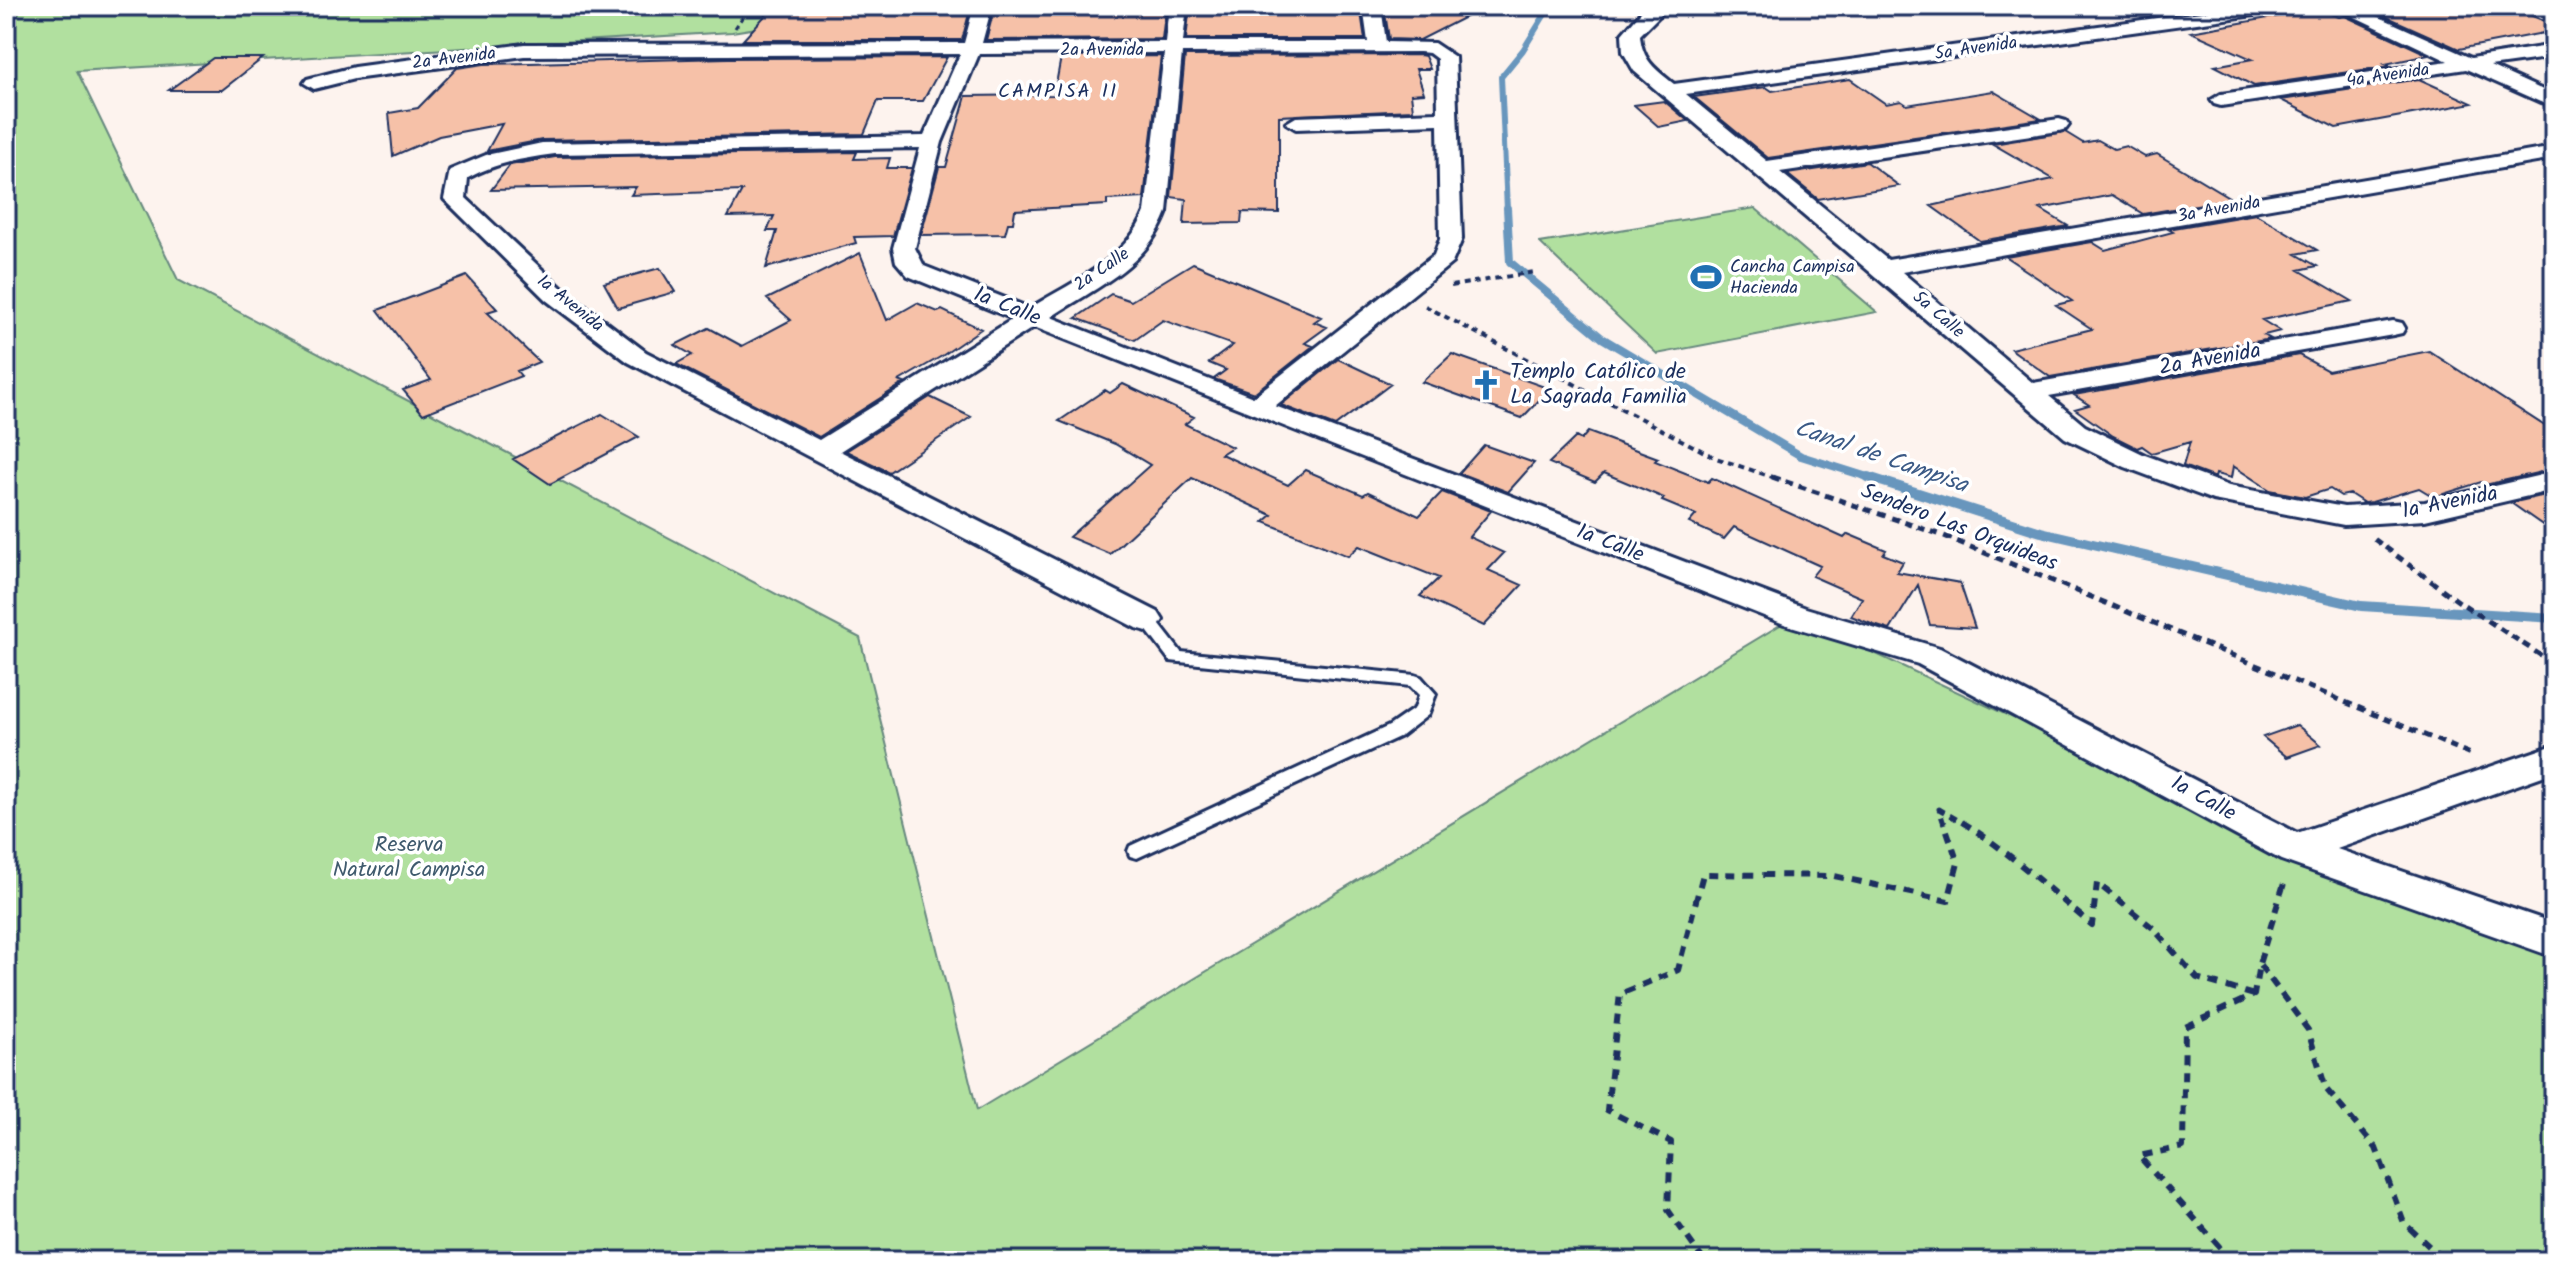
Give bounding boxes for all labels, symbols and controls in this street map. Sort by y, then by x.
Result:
street label: 5a Avenida [1933,29,2019,69]
street label: 2a Avenida [1060,36,1144,65]
street label: 2a Avenida [411,39,497,79]
street label: 4a Avenida [2345,56,2431,96]
district label: CAMPISA II [998,76,1118,108]
street label: 3a Avenida [2175,188,2263,232]
street label: 2a Calle [1068,241,1136,299]
place label: Cancha Campisa Hacienda [1730,253,1855,303]
sports icon: Cancha Campisa Hacienda [1689,260,1723,294]
street label: 1a Avenida [530,268,610,340]
street label: 1a Calle [968,278,1046,336]
street label: 5a Calle [1905,284,1971,346]
street label: 2a Avenida [2156,334,2264,386]
place label: Templo Católico de La Sagrada Familia [1510,355,1687,415]
church icon: Templo Católico de La Sagrada Familia [1469,368,1503,402]
water label: Canal de Campisa [1789,409,1975,505]
street label: Sendero Las Orquideas [1855,474,2063,582]
street label: 1a Avenida [2399,477,2501,529]
street label: 1a Calle [1571,515,1649,573]
street label: 1a Calle [2164,767,2242,831]
park label: Reserva Natural Campisa [333,828,485,888]

